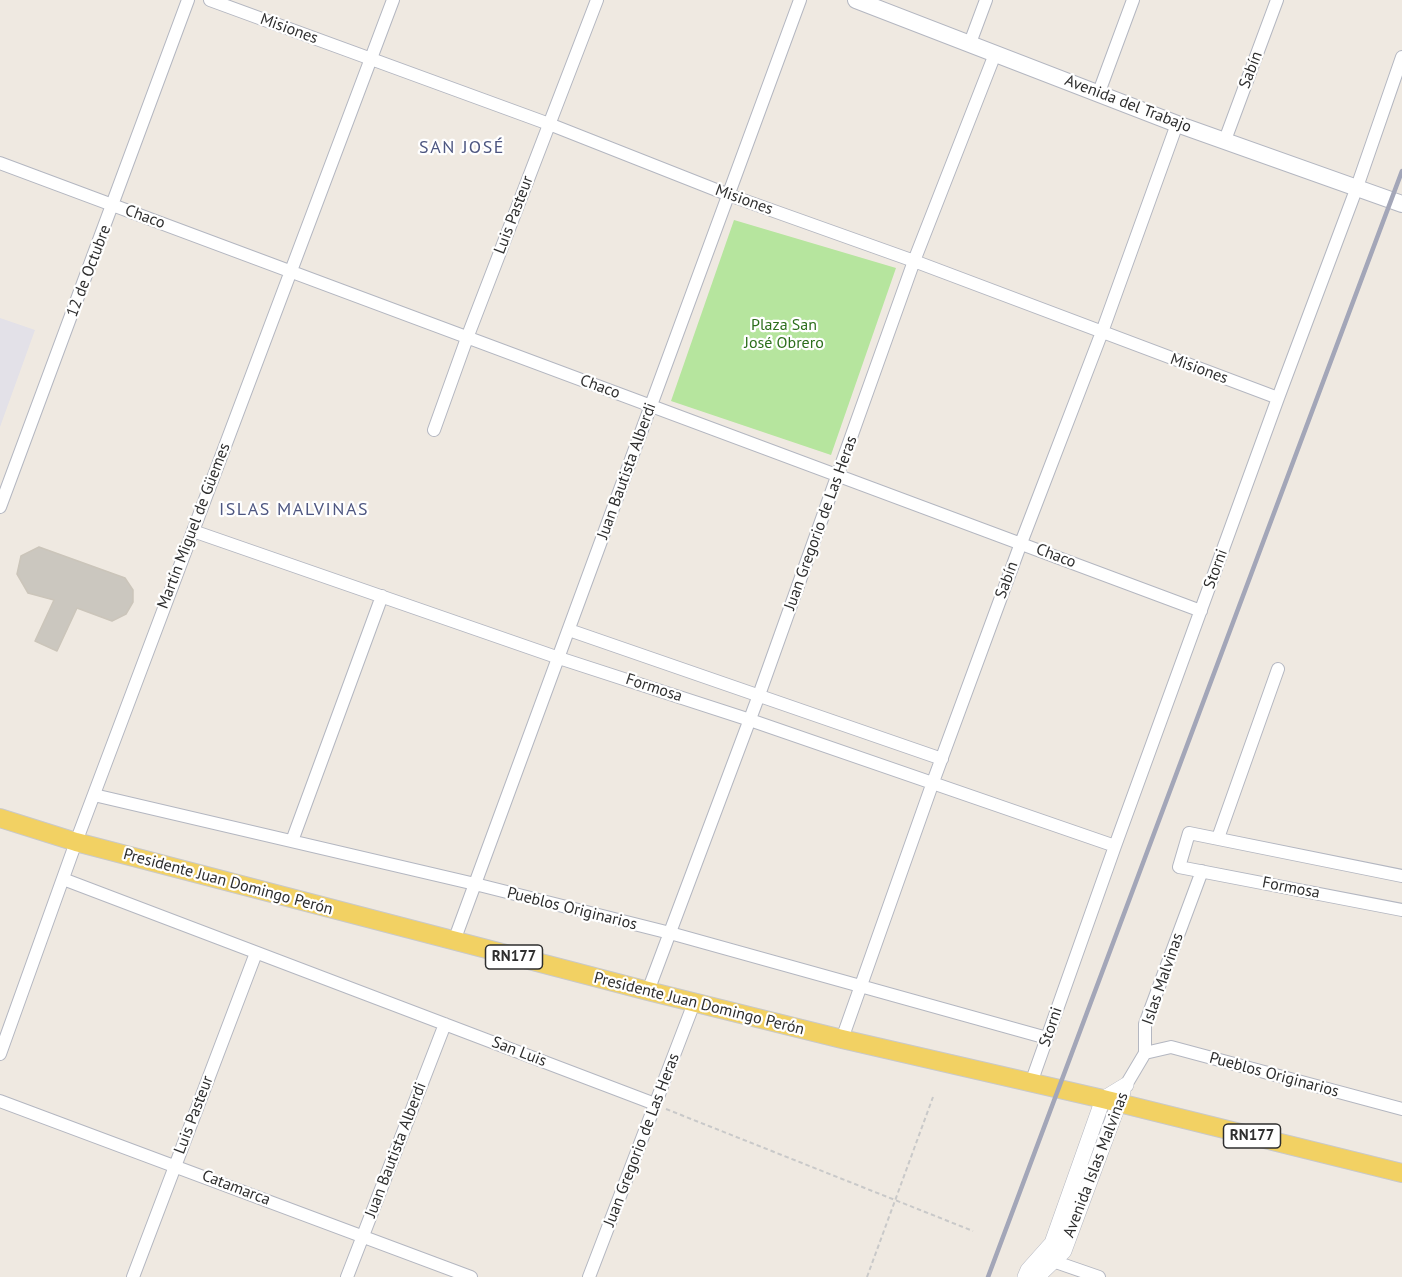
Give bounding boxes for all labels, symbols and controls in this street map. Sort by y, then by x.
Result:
street label: Misiones [257,10,321,48]
street label: Sabín [1235,49,1267,91]
street label: Avenida del Trabajo [1062,71,1194,137]
district label: SAN JOSÉ [419,137,505,159]
street label: Luis Pasteur [490,173,538,257]
street label: Misiones [712,181,776,219]
street label: Chaco [122,201,168,233]
street label: 12 de Octubre [63,222,115,320]
park label: Plaza San José Obrero [744,315,824,353]
street label: Misiones [1167,350,1231,388]
street label: Chaco [577,371,623,403]
street label: Juan Bautista Alberdi [593,400,661,542]
street label: Juan Gregorio de Las Heras [781,433,861,613]
street label: Martín Miguel de Güemes [154,440,234,612]
district label: ISLAS MALVINAS [219,499,369,521]
street label: Chaco [1033,540,1079,572]
street label: Storni [1200,547,1232,591]
street label: Sabín [991,559,1023,601]
street label: Formosa [623,670,685,706]
street label: Presidente Juan Domingo Perón [121,845,335,919]
street label: Formosa [1260,873,1322,903]
street label: Pueblos Originarios [505,884,639,934]
street label: Islas Malvinas [1138,931,1188,1027]
road number: RN177 [486,945,542,969]
street label: Presidente Juan Domingo Perón [592,969,806,1039]
street label: Storni [1035,1005,1067,1049]
street label: San Luis [489,1033,549,1071]
street label: Pueblos Originarios [1207,1048,1341,1102]
street label: Juan Gregorio de Las Heras [600,1051,684,1229]
street label: Luis Pasteur [170,1073,218,1157]
street label: Juan Bautista Alberdi [361,1080,431,1220]
street label: Avenida Islas Malvinas [1059,1090,1133,1240]
road number: RN177 [1224,1124,1280,1148]
street label: Catamarca [199,1166,273,1210]

